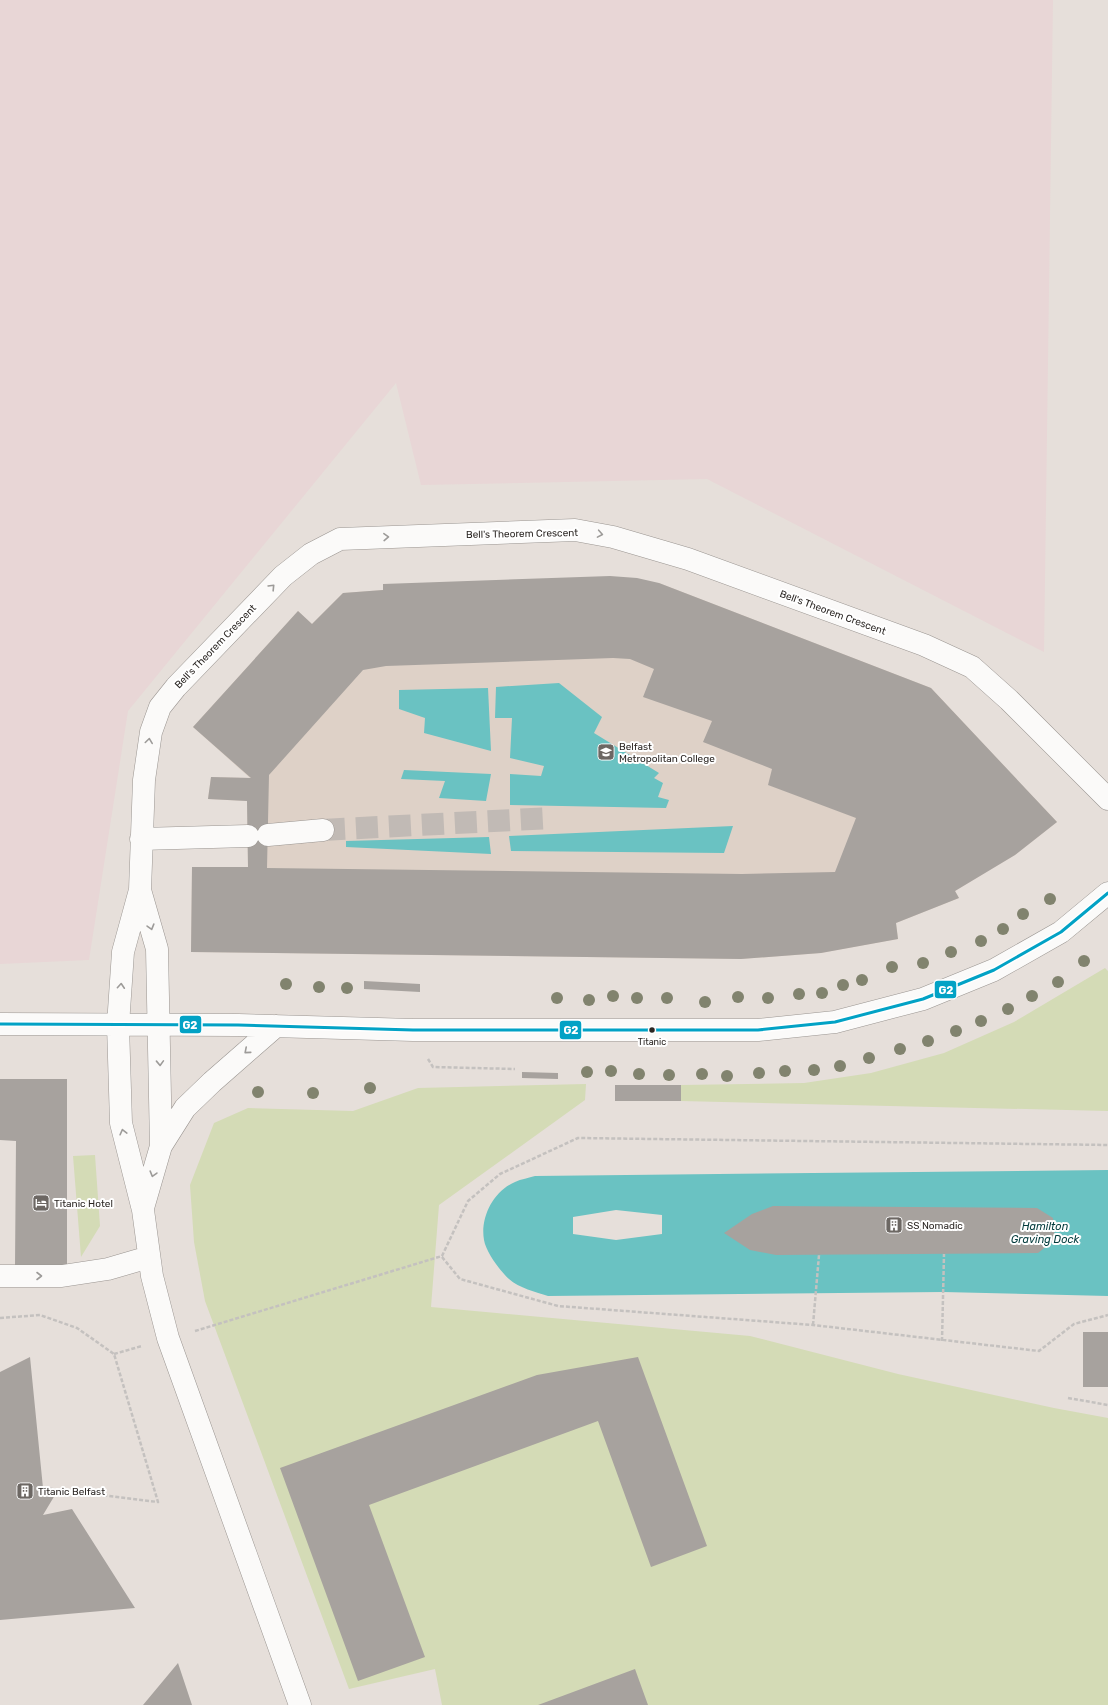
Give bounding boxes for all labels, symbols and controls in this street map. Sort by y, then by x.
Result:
street label: Bell's Theorem Crescent [466,527,578,541]
one-way arrow [596,529,603,538]
one-way arrow [383,533,389,541]
one-way arrow [267,584,275,592]
street label: Bell's Theorem Crescent [778,588,887,638]
street label: Bell's Theorem Crescent [172,602,259,691]
one-way arrow [144,738,153,744]
place label: Belfast Metropolitan College [619,741,715,765]
school or university icon: Belfast Metropolitan College [596,742,616,762]
one-way arrow [146,924,154,931]
line badge: G2 [934,980,957,999]
one-way arrow [116,983,125,989]
text: G2 [938,984,954,997]
line badge: G2 [179,1015,202,1034]
text: G2 [182,1019,198,1032]
line badge: G2 [559,1020,582,1040]
text: G2 [563,1024,579,1037]
marker: Titanic [647,1025,657,1035]
place label: Titanic [638,1037,666,1047]
one-way arrow [244,1047,251,1054]
one-way arrow [155,1060,164,1066]
one-way arrow [119,1129,128,1136]
one-way arrow [149,1170,158,1177]
hotel icon: Titanic Hotel [31,1193,51,1213]
place label: Titanic Hotel [54,1198,113,1210]
building icon: SS Nomadic [884,1215,904,1235]
place label: SS Nomadic [907,1220,963,1232]
water label: Hamilton Graving Dock [1011,1220,1080,1246]
one-way arrow [36,1272,42,1280]
building icon: Titanic Belfast [15,1481,35,1501]
place label: Titanic Belfast [38,1486,105,1498]

